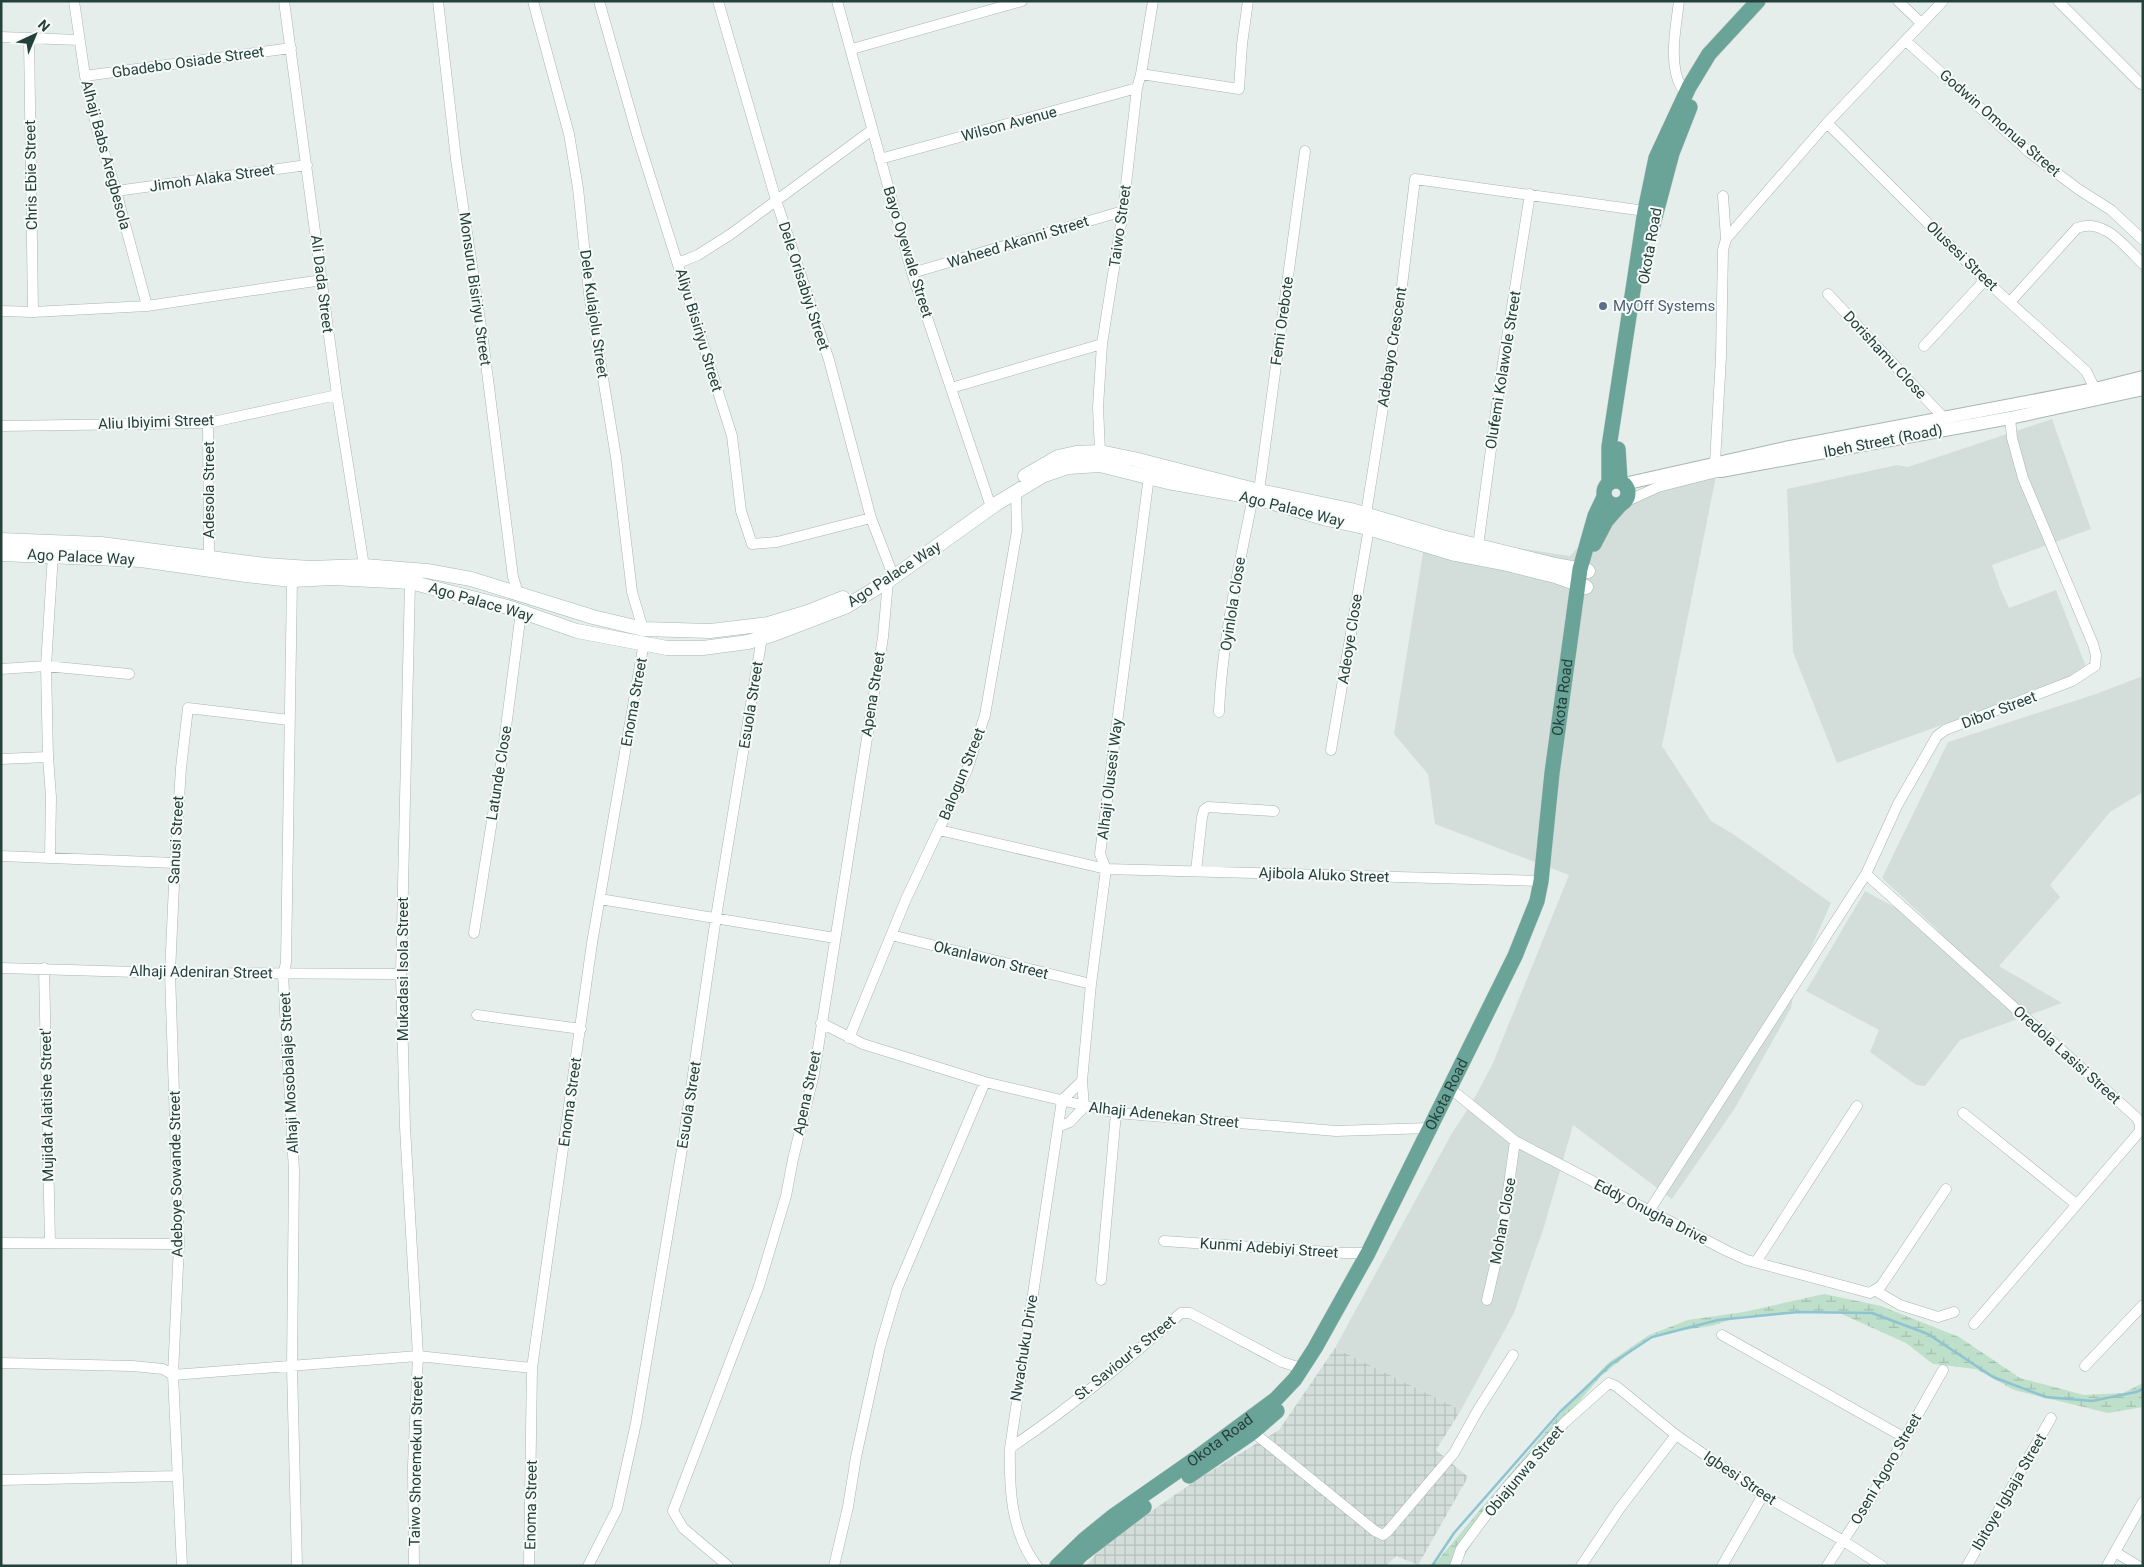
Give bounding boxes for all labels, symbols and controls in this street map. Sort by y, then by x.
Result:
north arrow [10,10,60,60]
text: N [35,16,53,35]
street label: Gbadebo Osiade Street [111,42,265,82]
street label: Godwin Omonua Street [1936,66,2064,180]
street label: Alhaji Babs Aregbesola [77,78,135,232]
street label: Wilson Avenue [959,103,1059,145]
street label: Chris Ebie Street [21,120,41,230]
street label: Jimoh Alaka Street [148,160,276,196]
street label: Bayo Oyewale Street [879,184,937,320]
street label: Taiwo Street [1105,184,1135,268]
street label: Okota Road [1634,206,1666,286]
street label: Monsuru Bisiriyu Street [455,211,495,367]
street label: Waheed Akanni Street [945,212,1091,272]
street label: Olusesi Street [1922,217,2002,295]
street label: Dele Orisabiyi Street [775,219,833,353]
street label: Ali Dada Street [307,234,337,334]
street label: Dele Kulajolu Street [576,248,612,380]
street label: Aliyu Bisiriyu Street [672,266,726,394]
street label: Femi Orebote [1267,275,1297,367]
street label: Adebayo Crescent [1374,286,1410,408]
street label: Olufemi Kolawole Street [1482,289,1524,450]
place label: MyOff Systems [1613,297,1715,315]
marker: MyOff Systems [1597,300,1609,312]
street label: Dorishamu Close [1840,307,1931,403]
street label: Aliu Ibiyimi Street [98,411,214,433]
street label: Ibeh Street (Road) [1822,421,1944,461]
street label: Adesola Street [200,441,218,539]
street label: Ago Palace Way [1238,487,1346,531]
street label: Ago Palace Way [844,537,944,611]
street label: Ago Palace Way [27,545,135,569]
street label: Oyinlola Close [1217,556,1249,652]
street label: Ago Palace Way [427,579,535,625]
street label: Adeoye Close [1334,593,1366,685]
street label: Apena Street [857,650,889,738]
street label: Enoma Street [617,656,651,748]
street label: Okota Road [1548,658,1577,737]
street label: Esuola Street [735,660,767,750]
street label: Dibor Street [1959,687,2039,733]
street label: Alhaji Olusesi Way [1094,717,1126,841]
street label: Latunde Close [483,724,515,822]
street label: Balogun Street [935,725,989,823]
street label: Sanusi Street [165,795,187,885]
street label: Ajibola Aluko Street [1258,864,1390,886]
street label: Mukadasi Isola Street [394,897,412,1041]
street label: Okanlawon Street [932,937,1050,983]
street label: Alhaji Adeniran Street [129,962,273,982]
street label: Alhaji Mosobalaje Street [276,992,302,1154]
street label: Oredola Lasisi Street [2010,1002,2124,1108]
street label: Mujidat Alatishe Street' [37,1028,57,1182]
street label: Apena Street [789,1049,825,1137]
street label: Enoma Street [555,1056,585,1148]
street label: Okota Road [1421,1056,1472,1133]
street label: Esuola Street [673,1060,705,1150]
street label: Adeboye Sowande Street [166,1090,186,1257]
street label: Alhaji Adenekan Street [1088,1098,1240,1132]
street label: Mohan Close [1487,1176,1519,1266]
street label: Eddy Onugha Drive [1591,1176,1711,1248]
street label: Kunmi Adebiyi Street [1199,1234,1339,1262]
street label: Nwachuku Drive [1007,1293,1041,1403]
street label: St. Saviour's Street [1071,1312,1179,1404]
street label: Taiwo Shoremekun Street [406,1375,426,1546]
street label: Okota Road [1183,1410,1257,1471]
street label: Oseni Agoro Street [1847,1410,1925,1528]
street label: Obiajunwa Street [1481,1422,1567,1520]
street label: Ibitoye Igbaja Street [1968,1430,2050,1554]
street label: Igbesi Street [1700,1447,1780,1509]
street label: Enoma Street [521,1460,541,1550]

